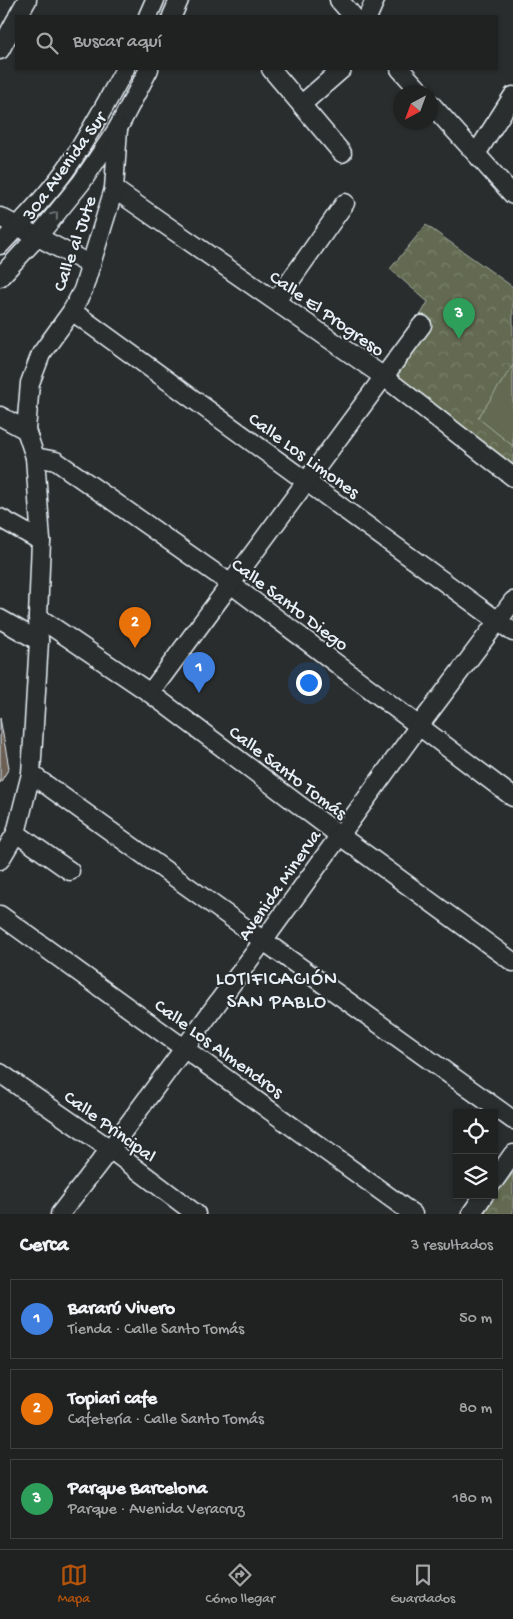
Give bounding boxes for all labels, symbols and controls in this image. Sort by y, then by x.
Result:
search box [15,15,498,70]
icon: search [33,29,61,57]
text: Buscar aquí [73,31,162,54]
north arrow [393,85,438,130]
street label: 30a Avenida Sur [18,106,114,227]
street label: Calle al Jute [49,193,103,295]
one-way arrow [50,211,59,220]
street label: Calle El Progreso [264,267,388,363]
pin: 3 [443,298,475,339]
street label: Calle Los Limones [243,409,364,506]
street label: Calle Santo Diego [226,554,352,657]
pin: 2 [119,607,151,648]
pin: 1 [183,652,215,693]
your location [296,670,322,696]
street label: Calle Santo Tomás [223,722,351,826]
street label: Avenida Minerva [234,825,329,946]
district label: LOTIFICACIÓN SAN PABLO [216,969,338,1015]
street label: Calle Los Almendros [149,995,288,1105]
street label: Calle Principal [58,1087,160,1169]
map controls [453,1109,498,1199]
button: locate [453,1109,498,1154]
button: layers [453,1154,498,1199]
text: Cerca [20,1234,68,1259]
text: 3 resultados [411,1237,493,1256]
text: Bararú Vivero [68,1298,175,1321]
text: 1 [34,1310,40,1329]
text: 50 m [459,1310,492,1329]
text: Tienda · Calle Santo Tomás [68,1321,244,1340]
text: Topiari cafe [68,1388,157,1411]
text: 2 [33,1400,41,1419]
text: 80 m [459,1400,492,1419]
text: Cafetería · Calle Santo Tomás [68,1411,264,1430]
text: Parque Barcelona [68,1478,207,1501]
text: 3 [33,1490,41,1509]
text: 180 m [453,1490,492,1509]
text: Parque · Avenida Veracruz [68,1501,245,1520]
tab: Mapa [58,1561,90,1608]
tab: Cómo llegar [205,1561,275,1608]
tab: Guardados [390,1561,455,1608]

